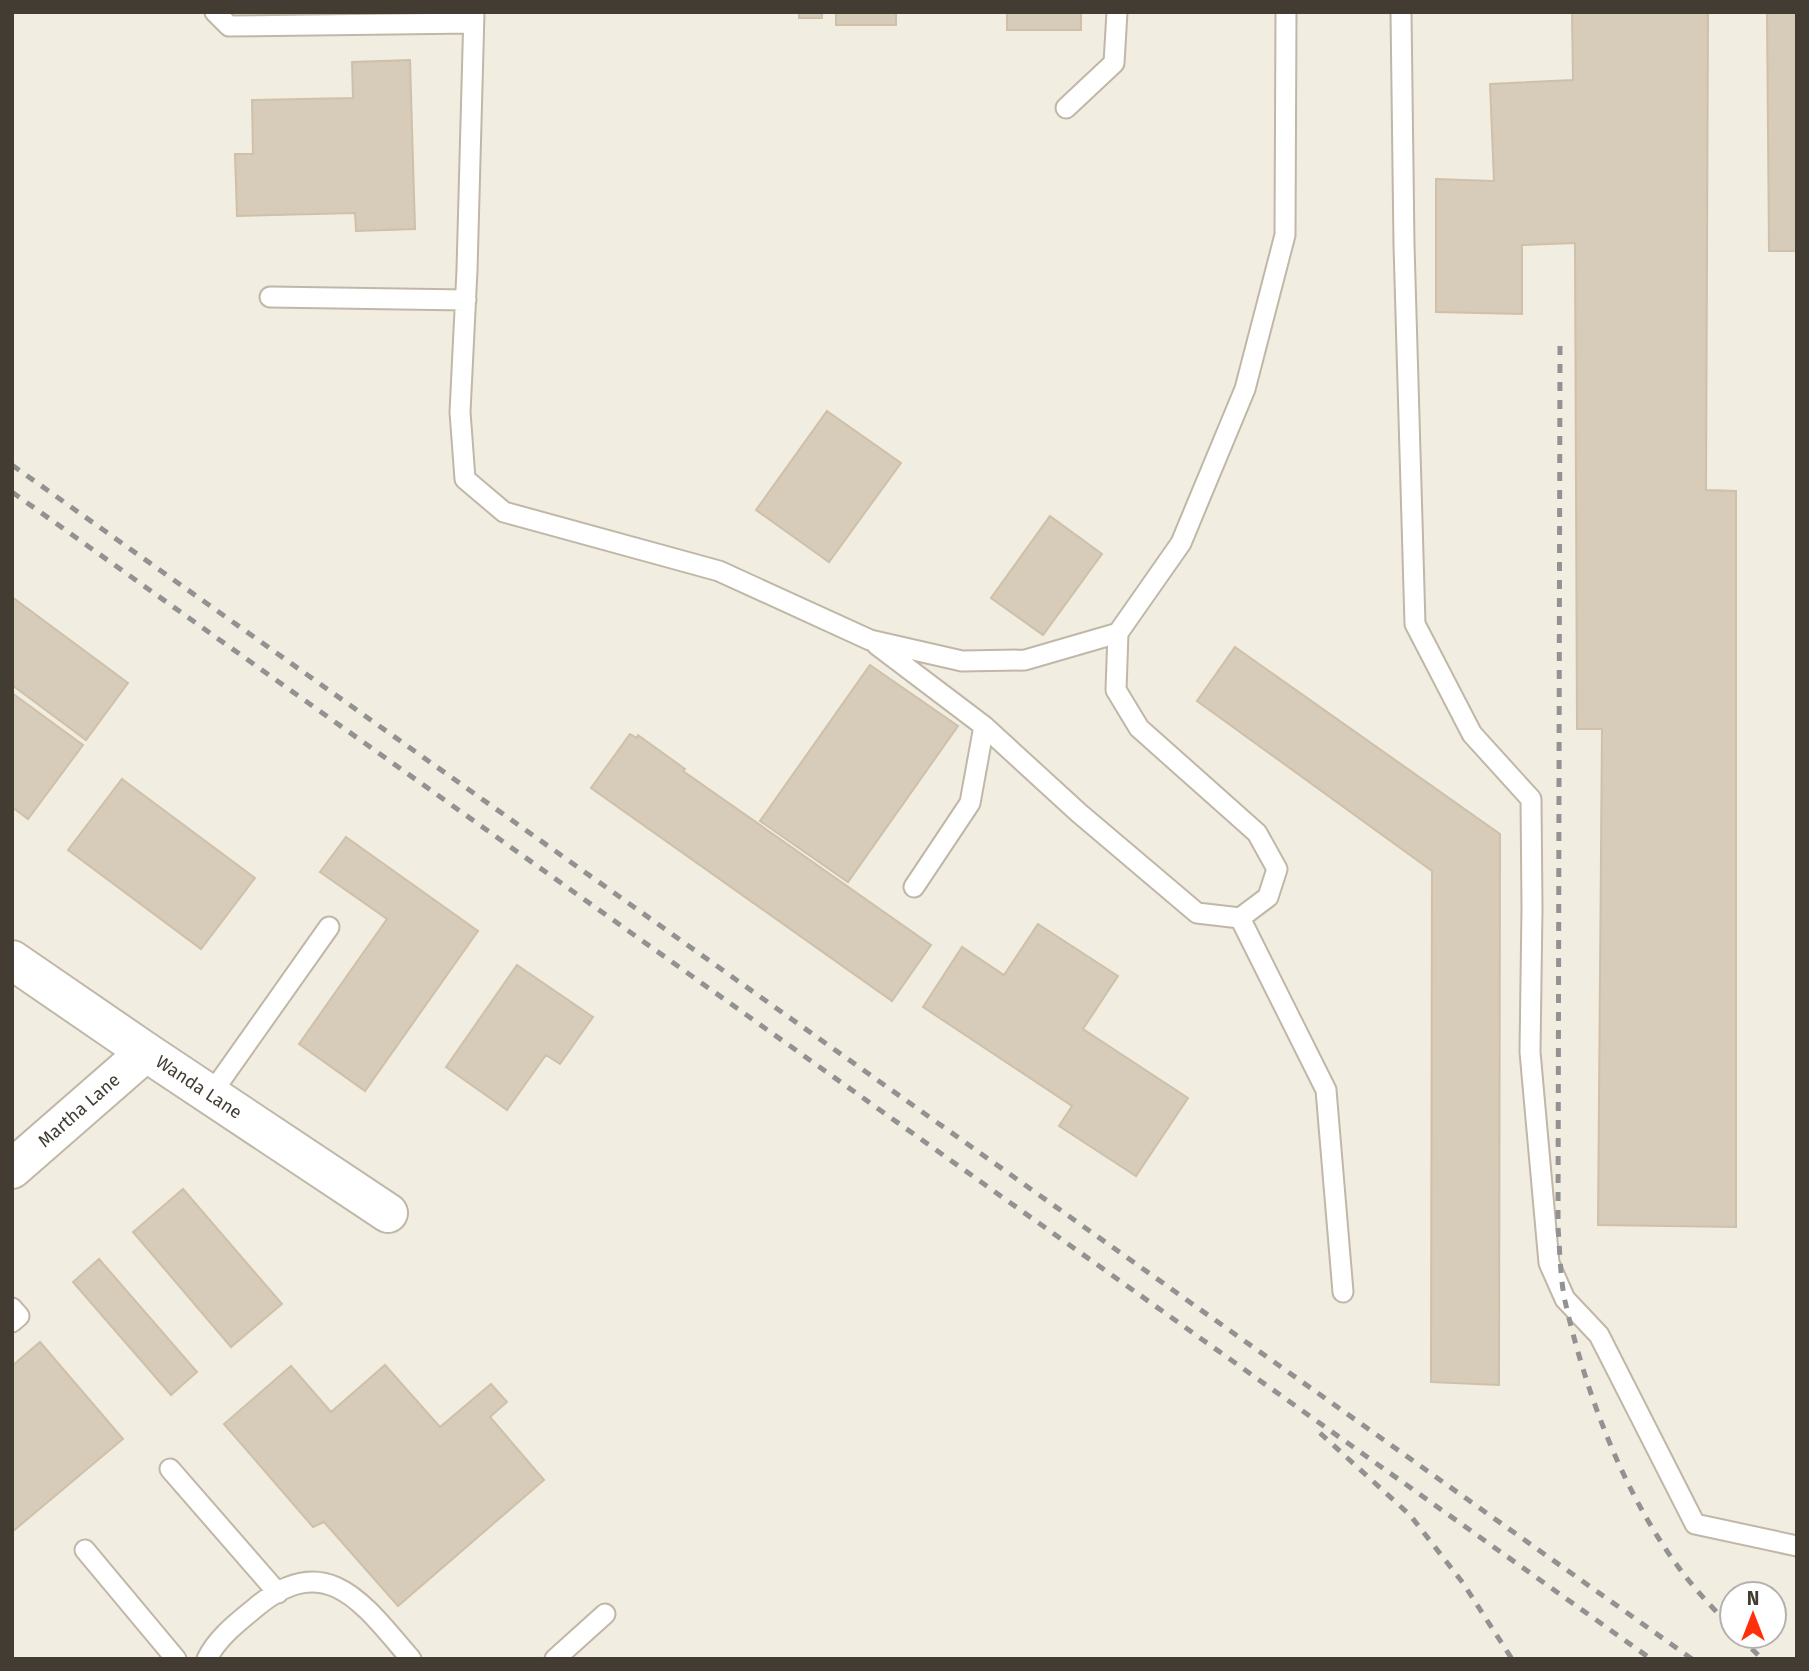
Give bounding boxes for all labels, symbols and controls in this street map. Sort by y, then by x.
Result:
street label: Wanda Lane [152,1051,246,1124]
street label: Martha Lane [34,1069,124,1152]
north arrow [1718,1580,1788,1650]
text: N [1747,1587,1759,1610]

